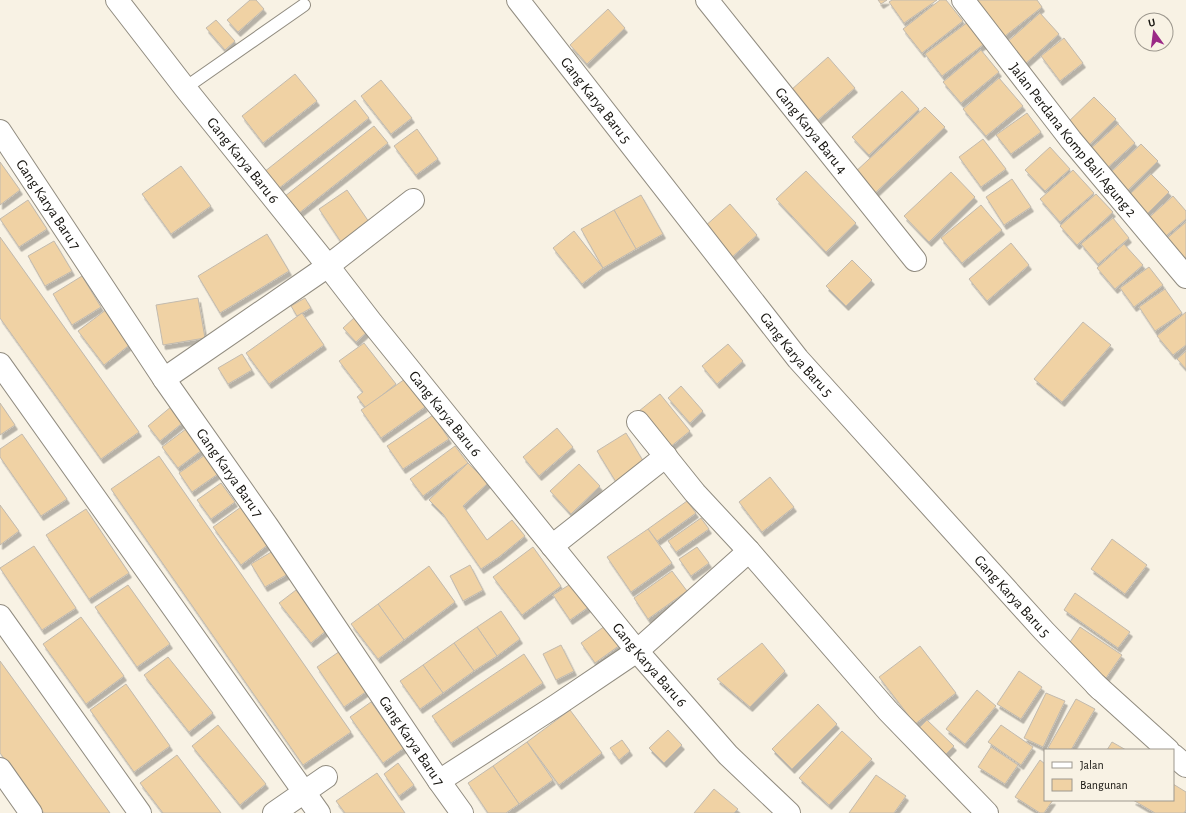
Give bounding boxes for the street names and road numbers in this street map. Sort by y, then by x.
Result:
street label: Gang Karya Baru 5 [558,54,634,146]
street label: Jalan Perdana Komp Bali Agung 2 [1007,60,1140,220]
street label: Gang Karya Baru 4 [772,84,850,176]
street label: Gang Karya Baru 6 [204,114,282,206]
street label: Gang Karya Baru 7 [13,157,84,252]
street label: Gang Karya Baru 5 [757,310,836,400]
street label: Gang Karya Baru 6 [406,368,484,459]
street label: Gang Karya Baru 7 [194,426,266,520]
street label: Gang Karya Baru 5 [972,552,1053,640]
street label: Gang Karya Baru 6 [610,620,690,710]
street label: Gang Karya Baru 7 [376,693,447,789]

